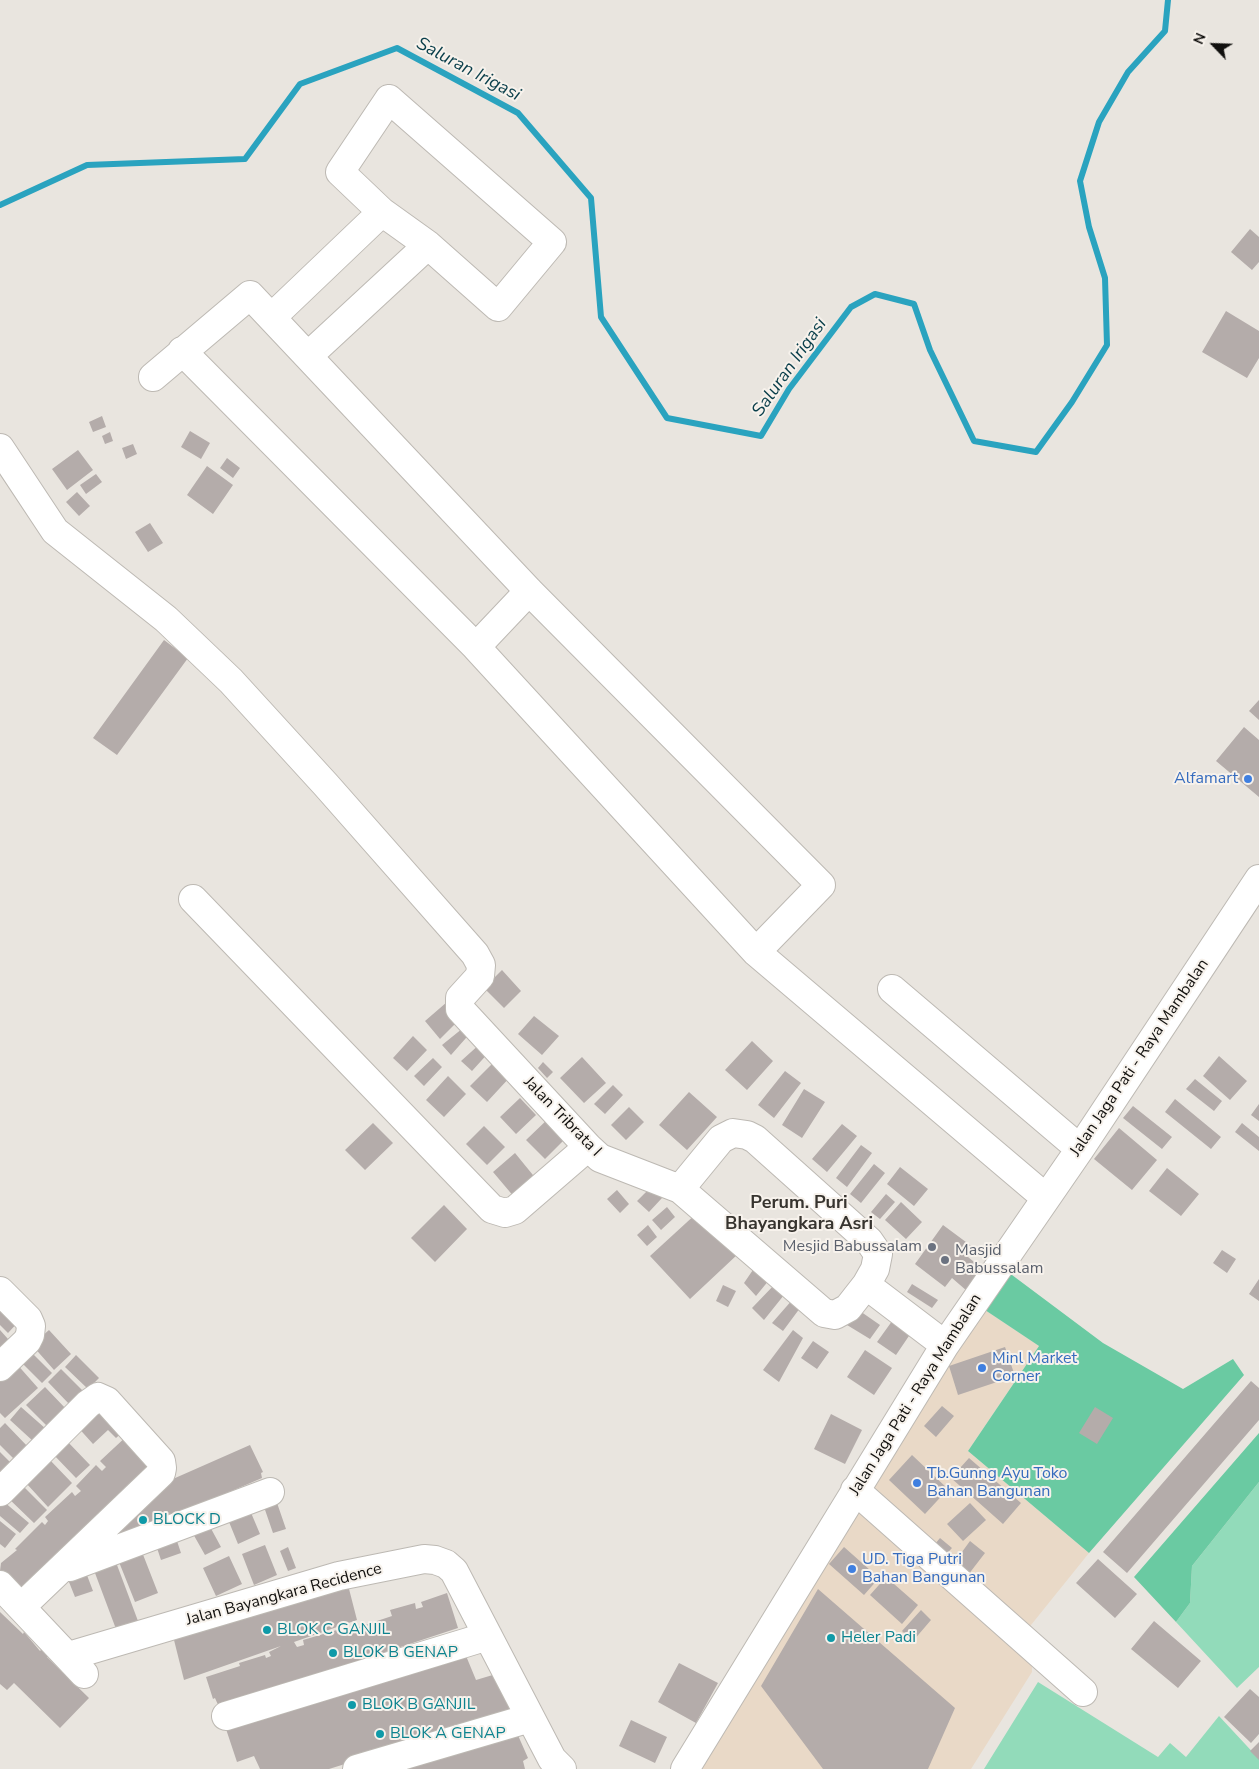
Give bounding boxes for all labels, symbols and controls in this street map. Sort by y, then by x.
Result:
north arrow [1189,20,1239,70]
text: N [1189,30,1211,47]
water label: Saluran Irigasi [412,33,524,107]
water label: Saluran Irigasi [748,315,832,421]
place label: Alfamart [1174,769,1238,789]
marker: Alfamart [1242,773,1254,785]
street label: Jalan Jaga Pati - Raya Mambalan [1067,956,1213,1160]
street label: Jalan Tribrata I [519,1073,605,1161]
district label: Perum. Puri Bhayangkara Asri [725,1193,873,1236]
place label: Mesjid Babussalam [783,1237,922,1257]
marker: Mesjid Babussalam [926,1241,938,1253]
place label: Masjid Babussalam [955,1241,1043,1279]
marker: Masjid Babussalam [939,1254,951,1266]
street label: Jalan Jaga Pati - Raya Mambalan [846,1291,986,1499]
place label: Minl Market Corner [992,1349,1077,1387]
marker: Minl Market Corner [976,1362,988,1374]
place label: Tb.Gunng Ayu Toko Bahan Bangunan [927,1464,1067,1502]
marker: Tb.Gunng Ayu Toko Bahan Bangunan [911,1477,923,1489]
place label: BLOCK D [153,1510,221,1530]
marker: BLOCK D [137,1514,149,1526]
place label: UD. Tiga Putri Bahan Bangunan [862,1550,985,1588]
street label: Jalan Bayangkara Recidence [184,1560,384,1630]
marker: UD. Tiga Putri Bahan Bangunan [846,1563,858,1575]
place label: BLOK C GANJIL [277,1620,390,1640]
marker: BLOK C GANJIL [261,1624,273,1636]
place label: Heler Padi [841,1628,916,1648]
marker: Heler Padi [825,1632,837,1644]
place label: BLOK B GENAP [343,1643,458,1663]
marker: BLOK B GENAP [327,1647,339,1659]
place label: BLOK B GANJIL [362,1695,475,1715]
marker: BLOK B GANJIL [346,1699,358,1711]
place label: BLOK A GENAP [390,1724,506,1744]
marker: BLOK A GENAP [374,1728,386,1740]

